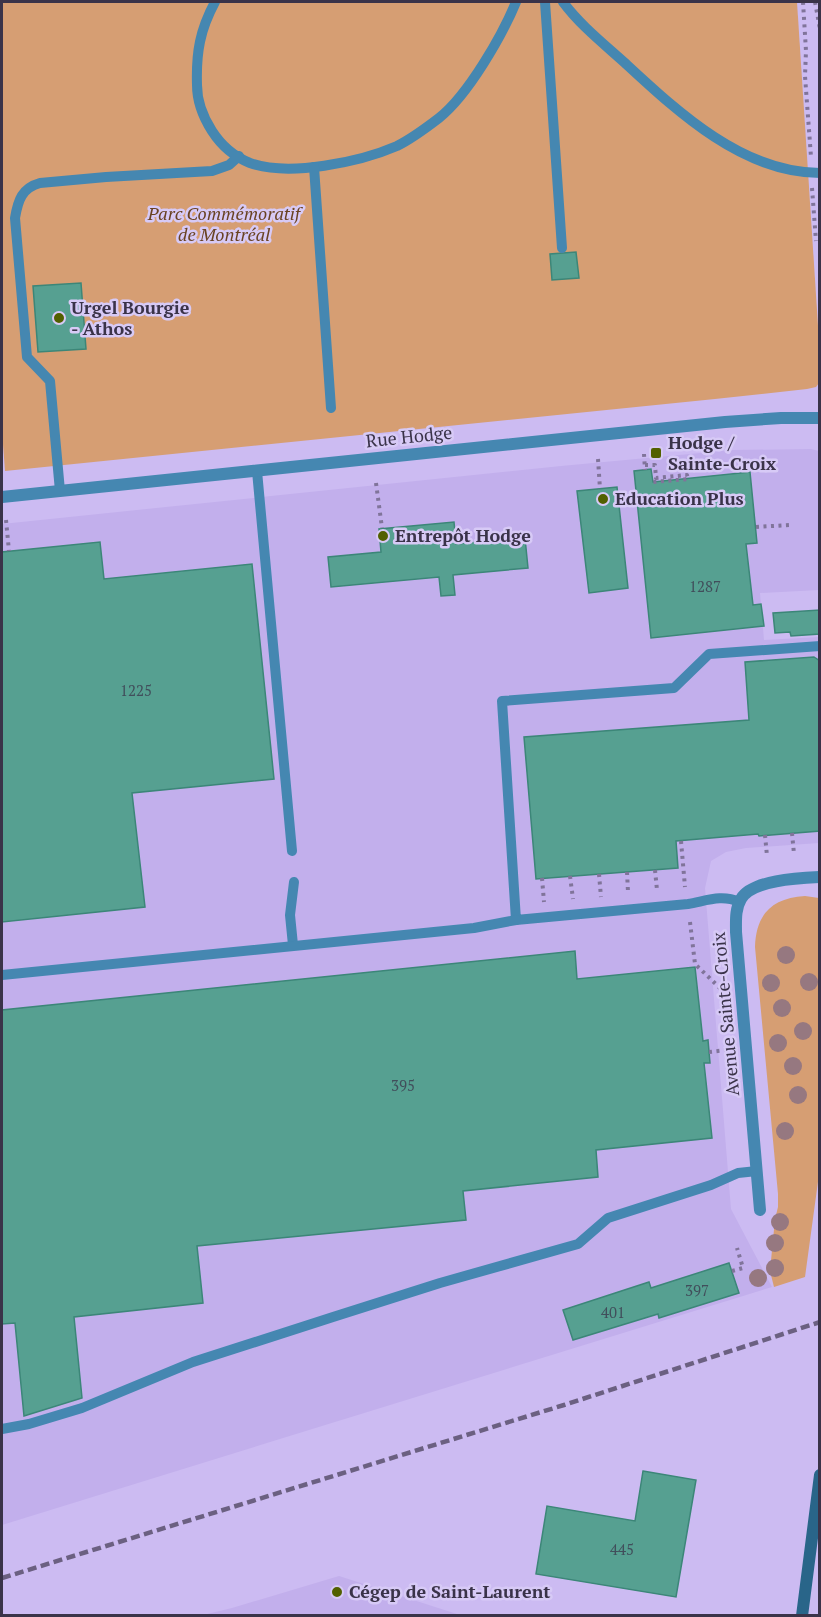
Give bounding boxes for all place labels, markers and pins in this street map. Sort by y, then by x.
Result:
place label: Urgel Bourgie - Athos [71,295,190,340]
marker: Urgel Bourgie - Athos [52,311,66,325]
place label: Hodge / Sainte-Croix [668,430,776,475]
marker: Hodge / Sainte-Croix [649,446,663,460]
place label: Education Plus [615,486,744,510]
marker: Education Plus [596,492,610,506]
place label: Entrepôt Hodge [395,523,531,547]
marker: Entrepôt Hodge [376,529,390,543]
place label: Cégep de Saint-Laurent [349,1579,550,1603]
marker: Cégep de Saint-Laurent [330,1585,344,1599]

